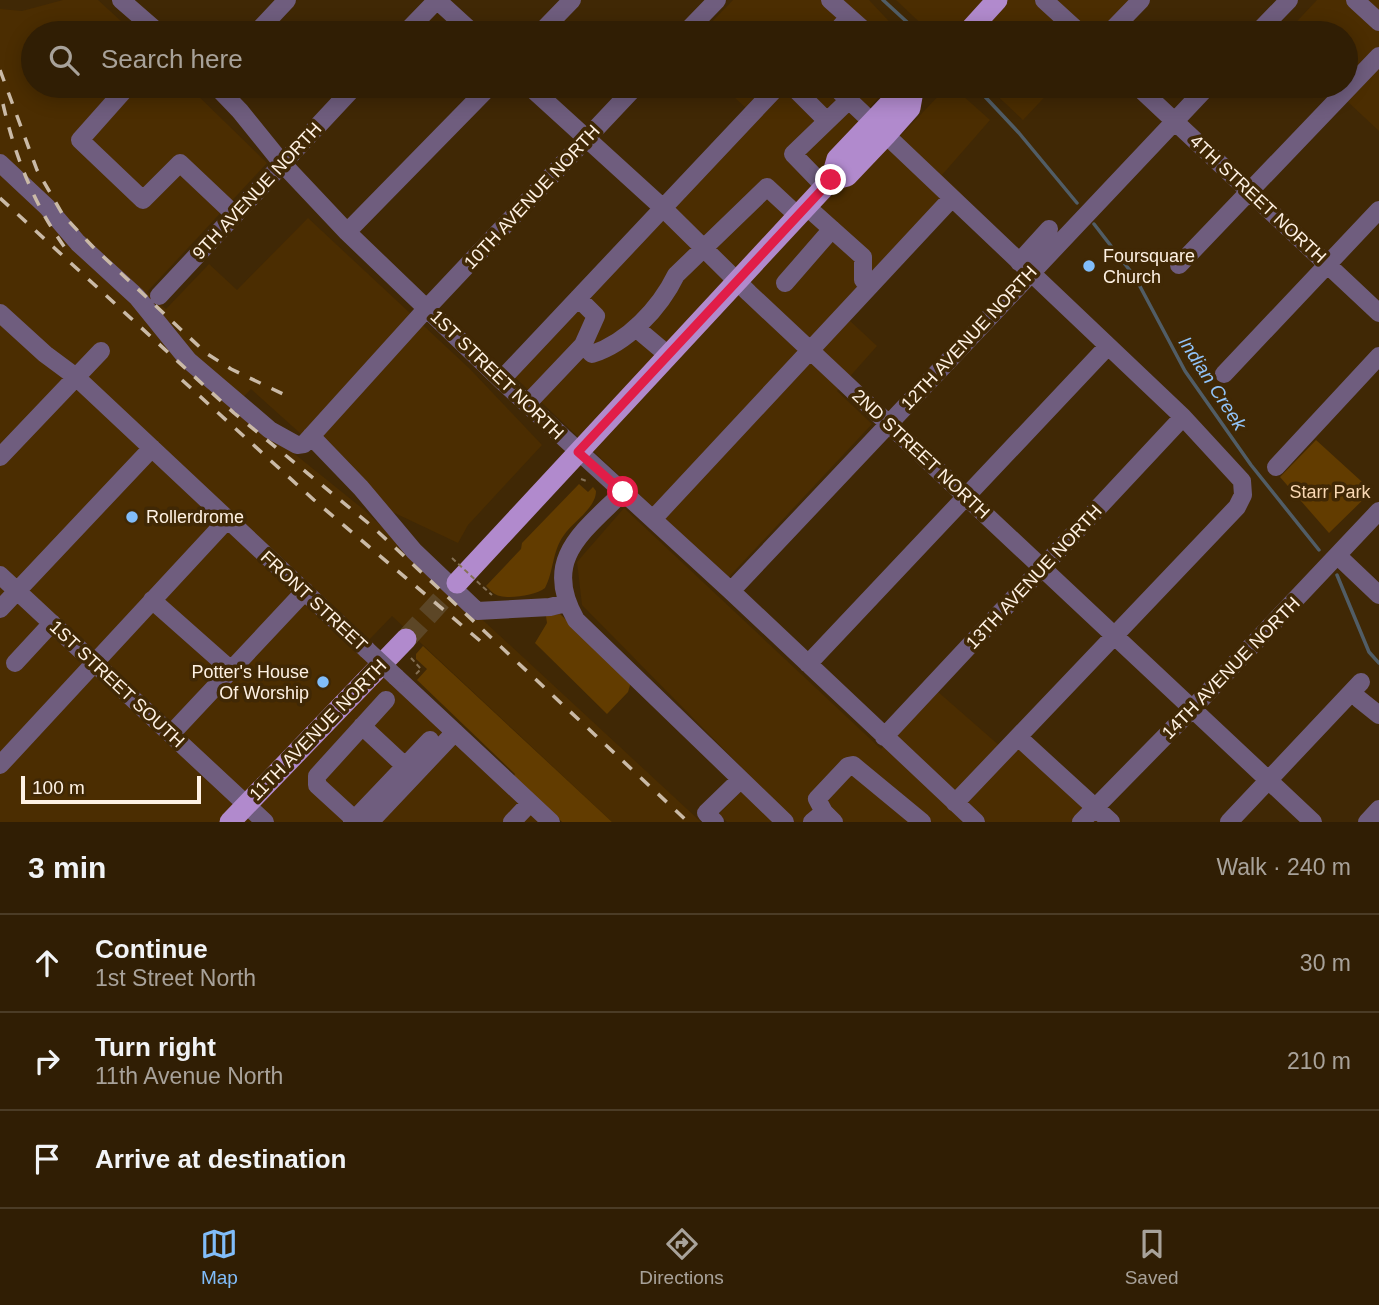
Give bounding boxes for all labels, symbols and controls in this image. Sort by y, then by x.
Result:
search box [21,21,1358,98]
icon: search [45,41,83,79]
text: Search here [101,44,243,74]
street label: 9TH AVENUE NORTH [189,119,325,263]
street label: 10TH AVENUE NORTH [460,121,604,273]
street label: 4TH STREET NORTH [1186,131,1330,267]
route end [815,164,846,195]
place label: Foursquare Church [1103,246,1195,287]
marker: Foursquare Church [1081,258,1097,274]
street label: 12TH AVENUE NORTH [897,262,1041,414]
street label: 1ST STREET NORTH [426,306,568,444]
water label: Indian Creek [1174,332,1252,435]
street label: 2ND STREET NORTH [848,385,994,523]
route start [607,476,638,507]
park label: Starr Park [1289,482,1372,502]
street label: 13TH AVENUE NORTH [962,501,1106,653]
place label: Rollerdrome [146,507,244,527]
marker: Rollerdrome [124,509,140,525]
street label: FRONT STREET [257,547,371,655]
street label: 14TH AVENUE NORTH [1158,593,1304,743]
street label: 1ST STREET SOUTH [46,617,188,751]
street label: 11TH AVENUE NORTH [245,655,391,805]
place label: Potter's House Of Worship [192,662,309,703]
marker: Potter's House Of Worship [315,674,331,690]
scale bar [21,773,201,805]
text: 100 m [32,777,85,798]
text: 3 min [28,851,106,884]
text: Walk · 240 m [1216,854,1351,880]
text: Continue [95,934,208,964]
icon: ahead [28,944,66,982]
text: 30 m [1300,950,1351,976]
text: 1st Street North [95,965,256,991]
text: Turn right [95,1032,216,1062]
icon: right [28,1042,66,1080]
text: 210 m [1287,1048,1351,1074]
text: 11th Avenue North [95,1063,283,1089]
icon: arrive [28,1140,66,1178]
text: Arrive at destination [95,1144,346,1174]
tab: Map [200,1225,238,1289]
tab: Directions [639,1225,724,1289]
tab: Saved [1125,1225,1179,1289]

